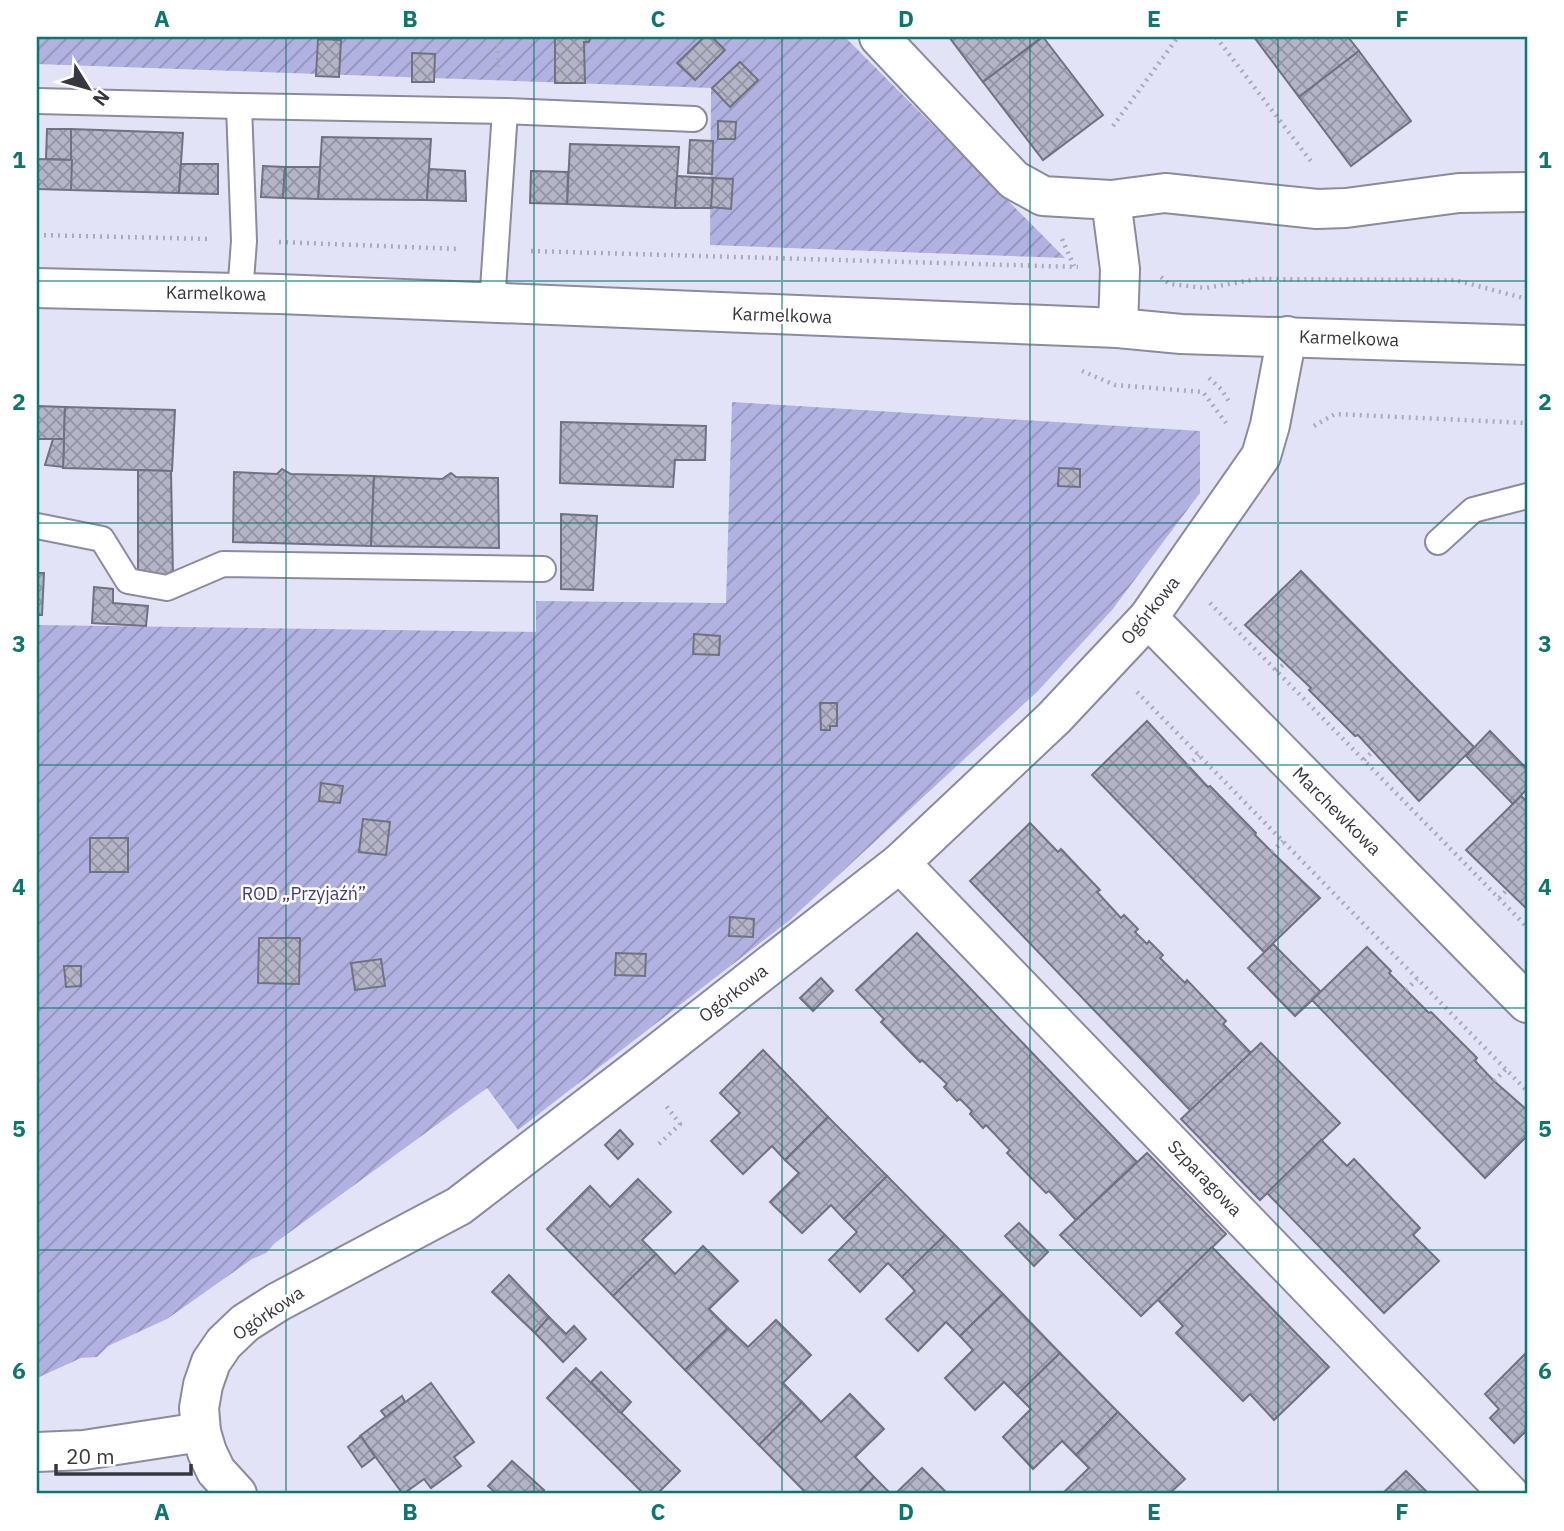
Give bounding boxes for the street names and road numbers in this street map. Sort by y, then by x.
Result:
street label: Karmelkowa [166,281,267,305]
street label: Karmelkowa [731,302,833,328]
street label: Karmelkowa [1298,325,1400,351]
street label: Ogórkowa [1115,571,1185,649]
street label: Marchewkowa [1288,762,1386,860]
street label: Ogórkowa [694,959,772,1027]
street label: Szparagowa [1163,1135,1247,1221]
street label: Ogórkowa [228,1281,308,1345]

